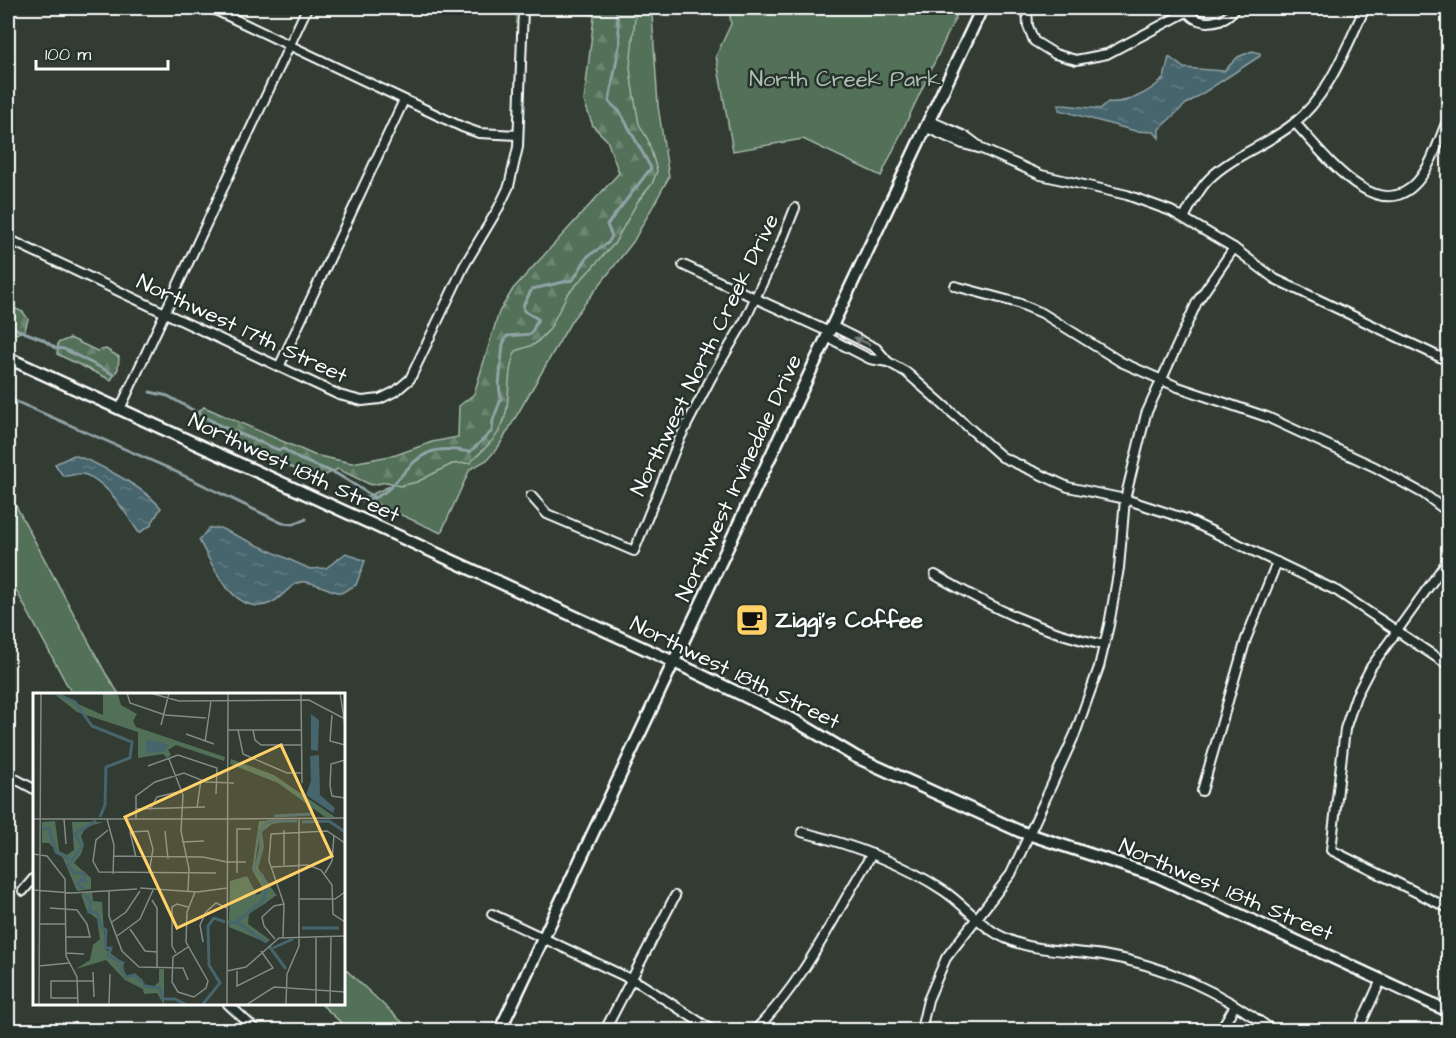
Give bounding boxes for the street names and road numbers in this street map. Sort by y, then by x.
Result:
street label: Northwest North Creek Drive [623,209,787,501]
street label: Northwest 17th Street [132,266,353,392]
street label: Northwest Irvinedale Drive [668,349,810,607]
street label: Northwest 18th Street [183,405,405,531]
street label: Northwest 18th Street [625,609,845,737]
street label: Northwest 18th Street [1114,831,1338,949]

